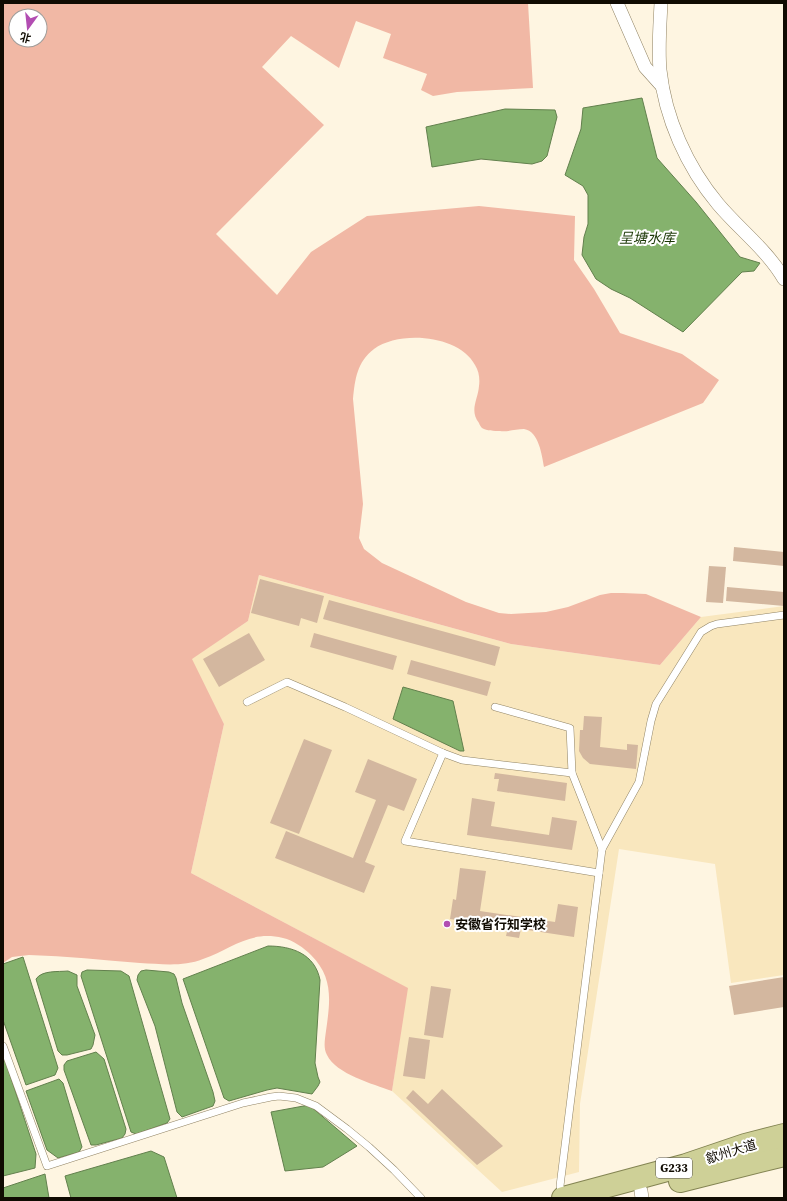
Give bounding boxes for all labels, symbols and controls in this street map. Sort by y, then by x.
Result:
north arrow [8,8,48,48]
text: 北 [18,29,33,46]
water label: 呈塘水库 [619,228,677,248]
place label: 安徽省行知学校 [455,916,546,933]
marker: 安徽省行知学校 [442,919,452,929]
street label: 歙州大道 [704,1136,759,1167]
road number: G233 [656,1158,692,1178]

